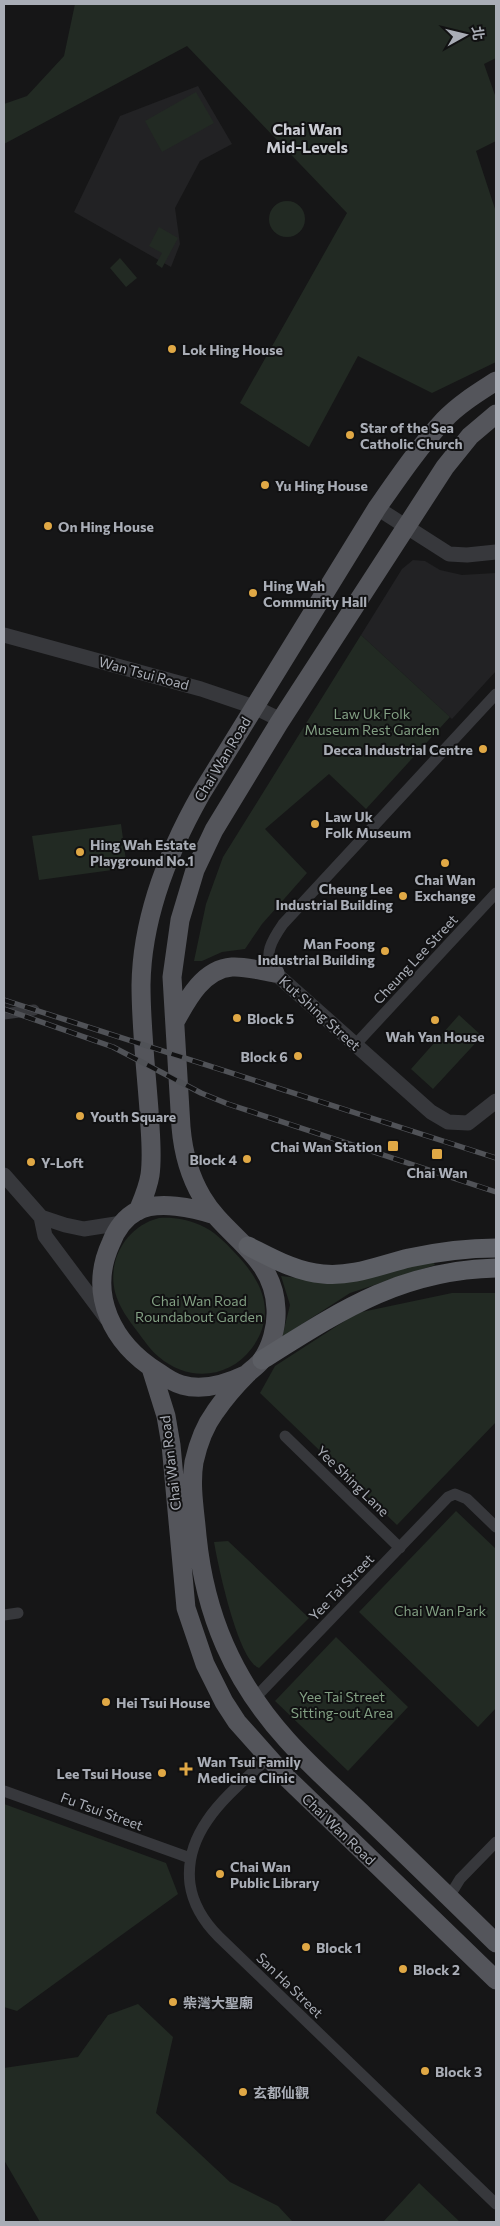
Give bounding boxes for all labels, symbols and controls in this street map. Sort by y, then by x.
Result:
north arrow [440,10,490,60]
text: 北 [469,25,488,41]
district label: Chai Wan Mid-Levels [266,119,348,156]
place label: Lok Hing House [182,341,283,358]
marker: Lok Hing House [166,343,178,355]
place label: Star of the Sea Catholic Church [360,419,463,452]
marker: Star of the Sea Catholic Church [344,429,356,441]
place label: Yu Hing House [275,477,368,494]
marker: Yu Hing House [259,479,271,491]
place label: On Hing House [58,518,154,535]
marker: On Hing House [42,520,54,532]
place label: Hing Wah Community Hall [263,577,367,610]
marker: Hing Wah Community Hall [247,587,259,599]
street label: Wan Tsui Road [97,653,191,693]
park label: Law Uk Folk Museum Rest Garden [304,705,440,738]
street label: Chai Wan Road [190,714,254,804]
place label: Decca Industrial Centre [323,741,473,758]
marker: Decca Industrial Centre [477,743,489,755]
place label: Law Uk Folk Museum [325,808,411,841]
marker: Law Uk Folk Museum [309,818,321,830]
place label: Hing Wah Estate Playground No.1 [90,836,196,869]
marker: Hing Wah Estate Playground No.1 [74,846,86,858]
marker: Chai Wan Exchange [439,857,451,869]
place label: Chai Wan Exchange [414,871,476,904]
place label: Cheung Lee Industrial Building [276,880,393,913]
marker: Cheung Lee Industrial Building [397,890,409,902]
street label: Cheung Lee Street [369,911,461,1007]
place label: Man Foong Industrial Building [258,935,375,968]
marker: Man Foong Industrial Building [379,945,391,957]
street label: Kut Shing Street [276,972,364,1054]
place label: Block 5 [247,1010,294,1027]
marker: Block 5 [231,1012,243,1024]
marker: Wah Yan House [429,1014,441,1026]
place label: Wah Yan House [385,1028,485,1045]
place label: Block 6 [240,1048,288,1065]
marker: Block 6 [292,1050,304,1062]
place label: Youth Square [90,1108,176,1125]
marker: Youth Square [74,1110,86,1122]
place label: Chai Wan Station [271,1138,382,1155]
marker: Chai Wan Station [386,1139,400,1153]
marker: Chai Wan [430,1147,444,1161]
place label: Block 4 [189,1151,237,1168]
marker: Block 4 [241,1153,253,1165]
place label: Y-Loft [41,1154,84,1171]
marker: Y-Loft [25,1156,37,1168]
place label: Chai Wan [407,1164,467,1181]
park label: Chai Wan Road Roundabout Garden [135,1292,263,1325]
street label: Chai Wan Road [156,1415,184,1511]
street label: Yee Shing Lane [313,1442,393,1520]
street label: Yee Tai Street [305,1550,377,1624]
park label: Chai Wan Park [394,1602,486,1619]
park label: Yee Tai Street Sitting-out Area [291,1688,393,1721]
place label: Hei Tsui House [116,1694,210,1711]
marker: Hei Tsui House [100,1696,112,1708]
place label: Wan Tsui Family Medicine Clinic [197,1753,301,1786]
marker: Wan Tsui Family Medicine Clinic [179,1762,193,1776]
place label: Lee Tsui House [57,1765,152,1782]
marker: Lee Tsui House [156,1767,168,1779]
street label: Fu Tsui Street [59,1788,146,1834]
street label: Chai Wan Road [299,1790,379,1868]
place label: Chai Wan Public Library [230,1858,320,1891]
marker: Chai Wan Public Library [214,1868,226,1880]
place label: Block 1 [316,1939,361,1956]
marker: Block 1 [300,1941,312,1953]
street label: San Ha Street [253,1949,327,2021]
place label: Block 2 [413,1961,460,1978]
marker: Block 2 [397,1963,409,1975]
place label: 柴灣大聖廟 [183,1994,253,2011]
marker: 柴灣大聖廟 [167,1996,179,2008]
place label: Block 3 [435,2063,482,2080]
marker: Block 3 [419,2065,431,2077]
place label: 玄都仙觀 [253,2084,309,2101]
marker: 玄都仙觀 [237,2086,249,2098]

